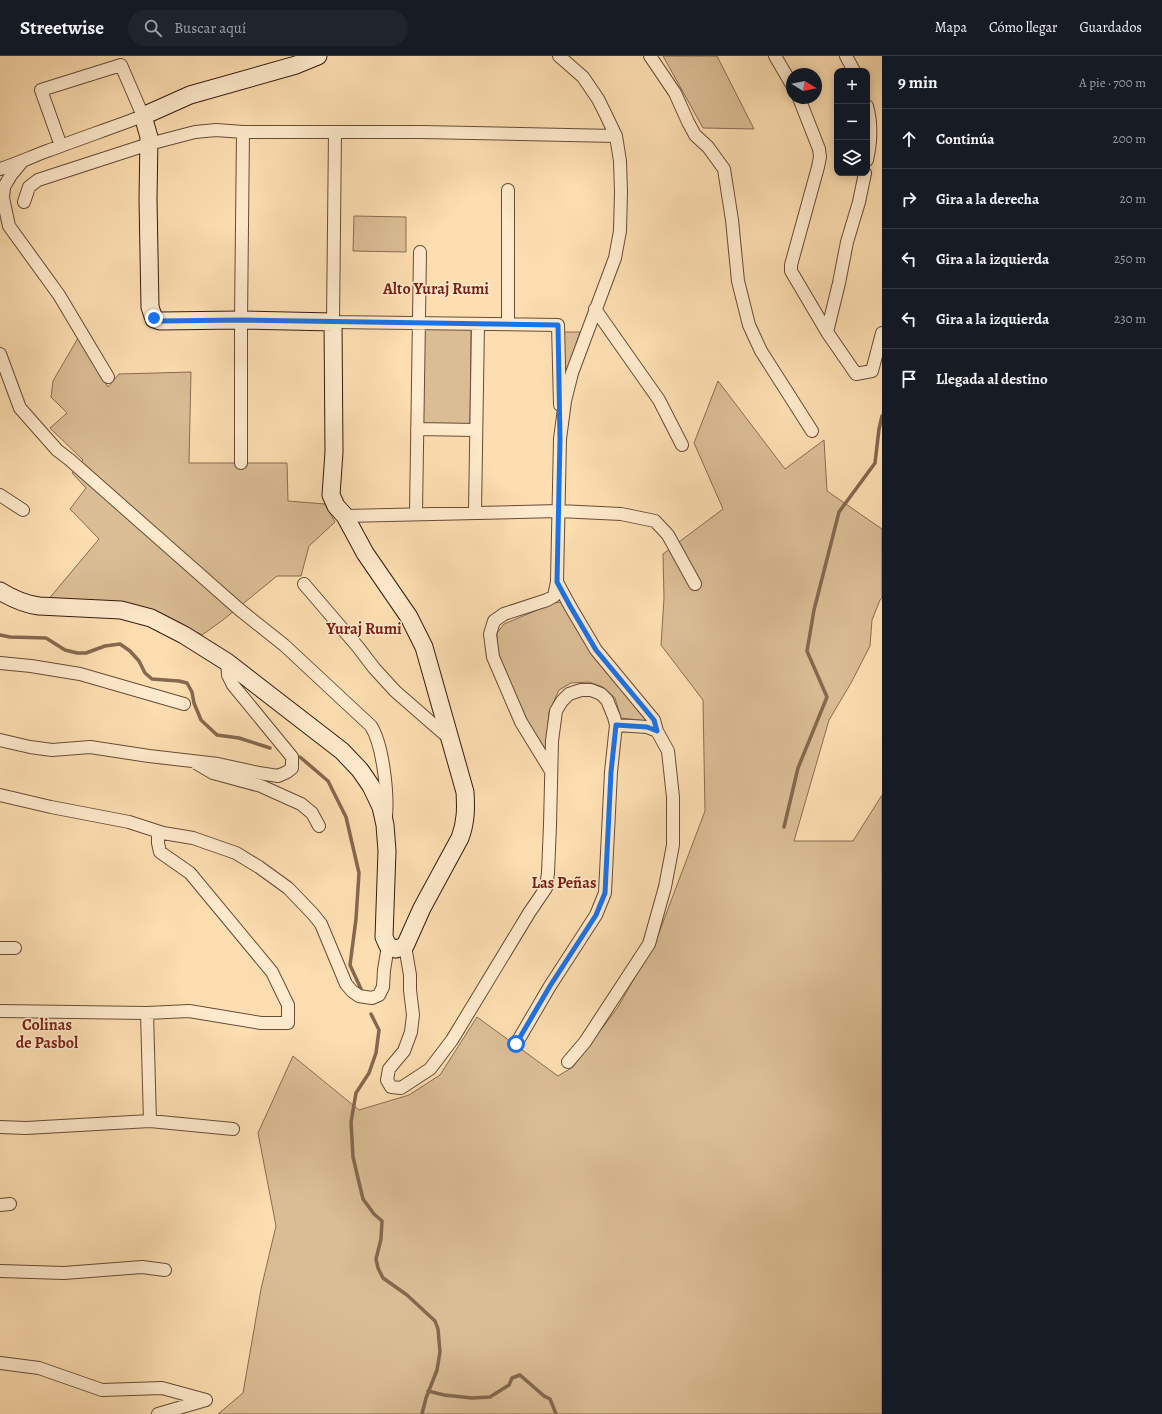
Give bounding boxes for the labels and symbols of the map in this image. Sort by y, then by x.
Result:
north arrow [786,68,822,104]
district label: Alto Yuraj Rumi [382,278,489,300]
route end [145,309,163,327]
district label: Yuraj Rumi [325,618,402,640]
district label: Las Peñas [532,872,596,894]
district label: Colinas de Pasbol [16,1014,79,1054]
route start [507,1035,525,1053]

